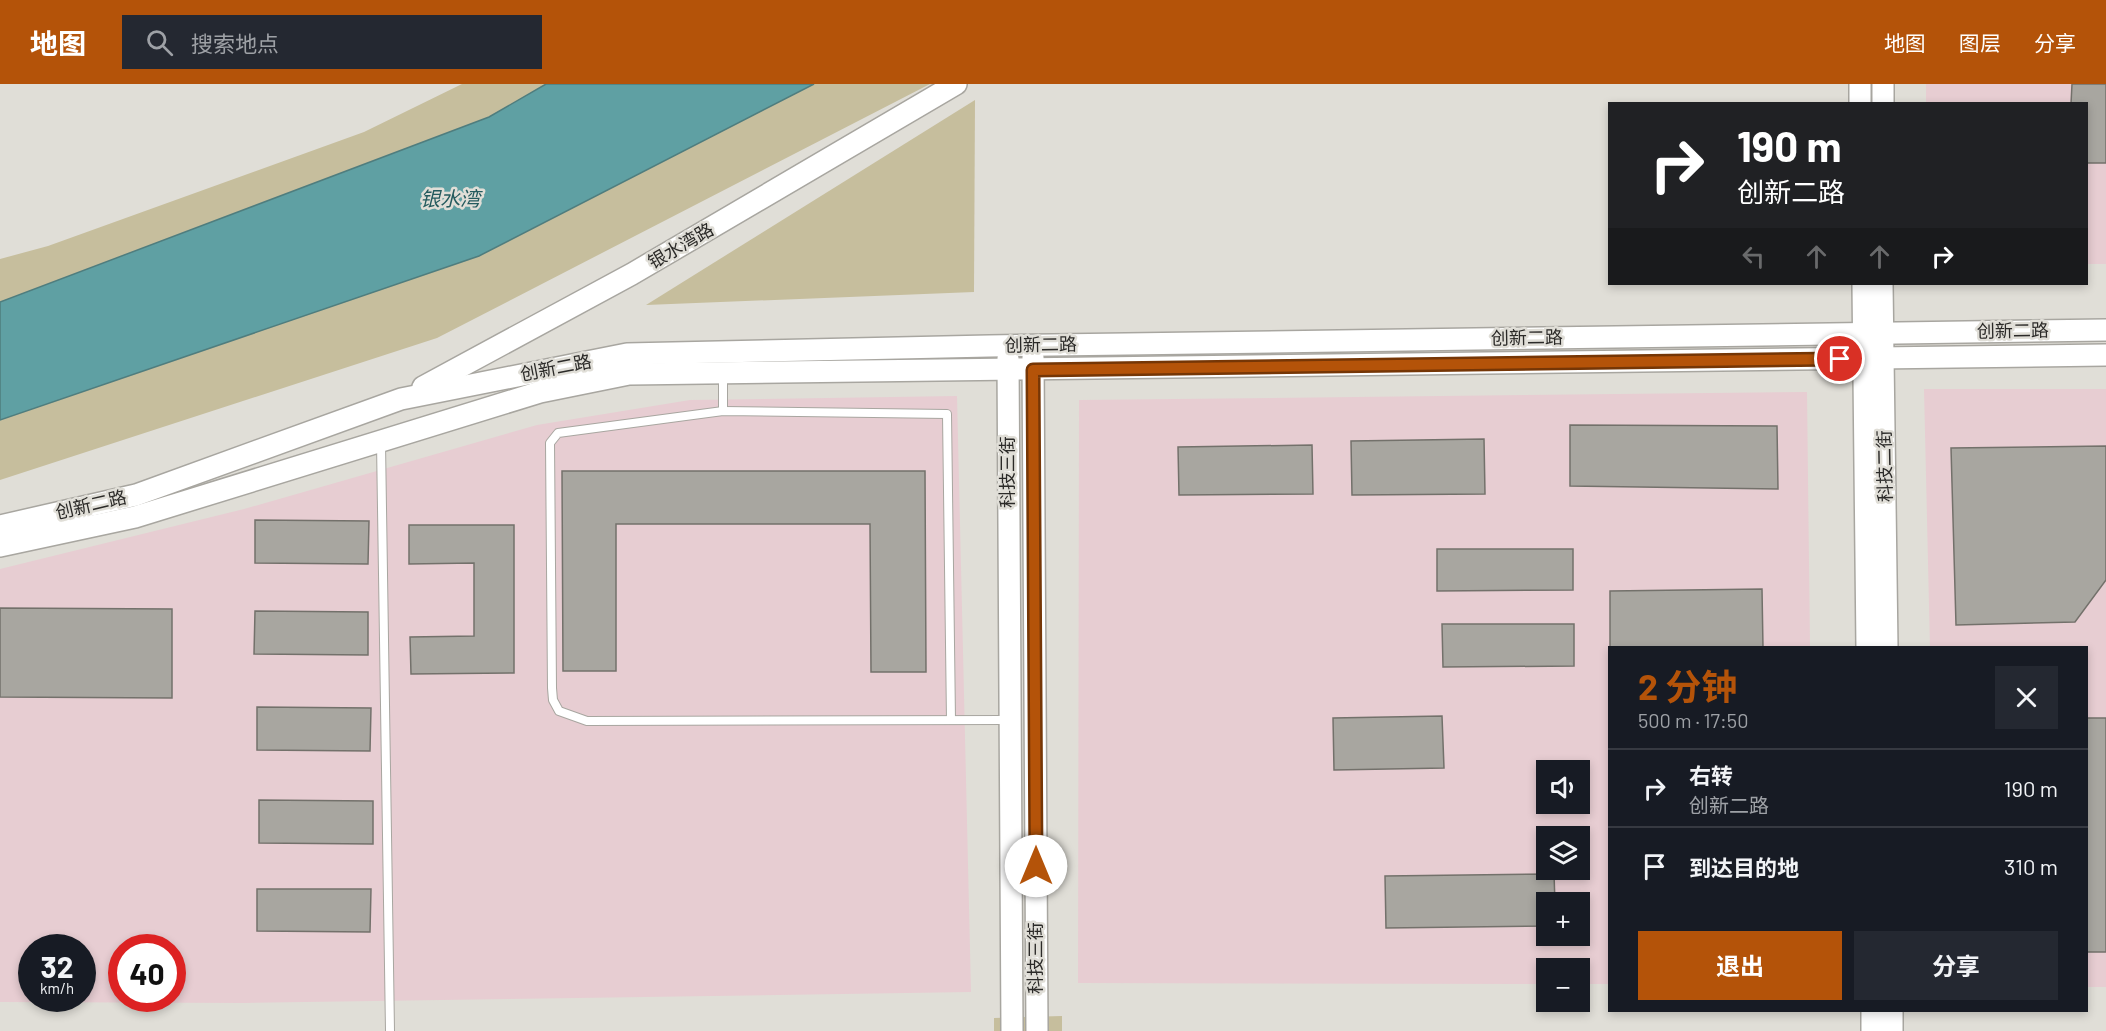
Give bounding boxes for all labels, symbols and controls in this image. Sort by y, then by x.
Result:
search box [122,15,542,69]
text: 地图 [30,26,86,60]
icon: search [143,26,176,59]
text: 搜索地点 [191,30,279,56]
text: 地图 [1884,30,1926,55]
text: 图层 [1959,30,2001,55]
text: 分享 [2034,30,2076,55]
text: 190 m [1737,120,1842,170]
icon: right [1638,126,1716,204]
text: 创新二路 [1737,175,1845,207]
water label: 银水湾 [420,186,483,210]
street label: 银水湾路 [644,218,717,273]
icon: left [1737,240,1770,273]
icon: ahead [1800,240,1833,273]
icon: ahead [1863,240,1896,273]
icon: right [1926,240,1959,273]
street label: 创新二路 [1977,318,2049,342]
street label: 创新二路 [1491,325,1563,349]
street label: 创新二路 [1005,332,1077,356]
pin [1814,333,1865,384]
icon: arrive [1823,342,1856,375]
street label: 创新二路 [518,349,593,385]
street label: 科技二街 [1872,430,1896,502]
street label: 科技三街 [996,436,1018,508]
street label: 创新二路 [53,485,128,523]
text: 2 分钟 [1638,664,1737,707]
button: close [1995,666,2058,729]
text: 500 m · 17:50 [1638,708,1748,732]
map controls [1536,760,1590,1012]
button: sound [1536,760,1590,814]
text: 右转 [1689,762,1733,788]
icon: right [1638,772,1671,805]
text: 190 m [2004,775,2058,801]
text: 创新二路 [1689,793,1769,817]
button: layers [1536,826,1590,880]
position arrow [1004,834,1068,898]
icon: arrive [1638,850,1671,883]
text: 310 m [2004,853,2058,879]
text: 到达目的地 [1689,854,1799,880]
button: + [1536,892,1590,946]
street label: 科技三街 [1024,922,1046,994]
button: 退出 [1638,931,1842,1000]
button: 分享 [1854,931,2058,1000]
speed limit sign: 40 [108,934,186,1012]
text: 32 [41,948,74,984]
button: − [1536,958,1590,1012]
text: km/h [40,979,74,997]

